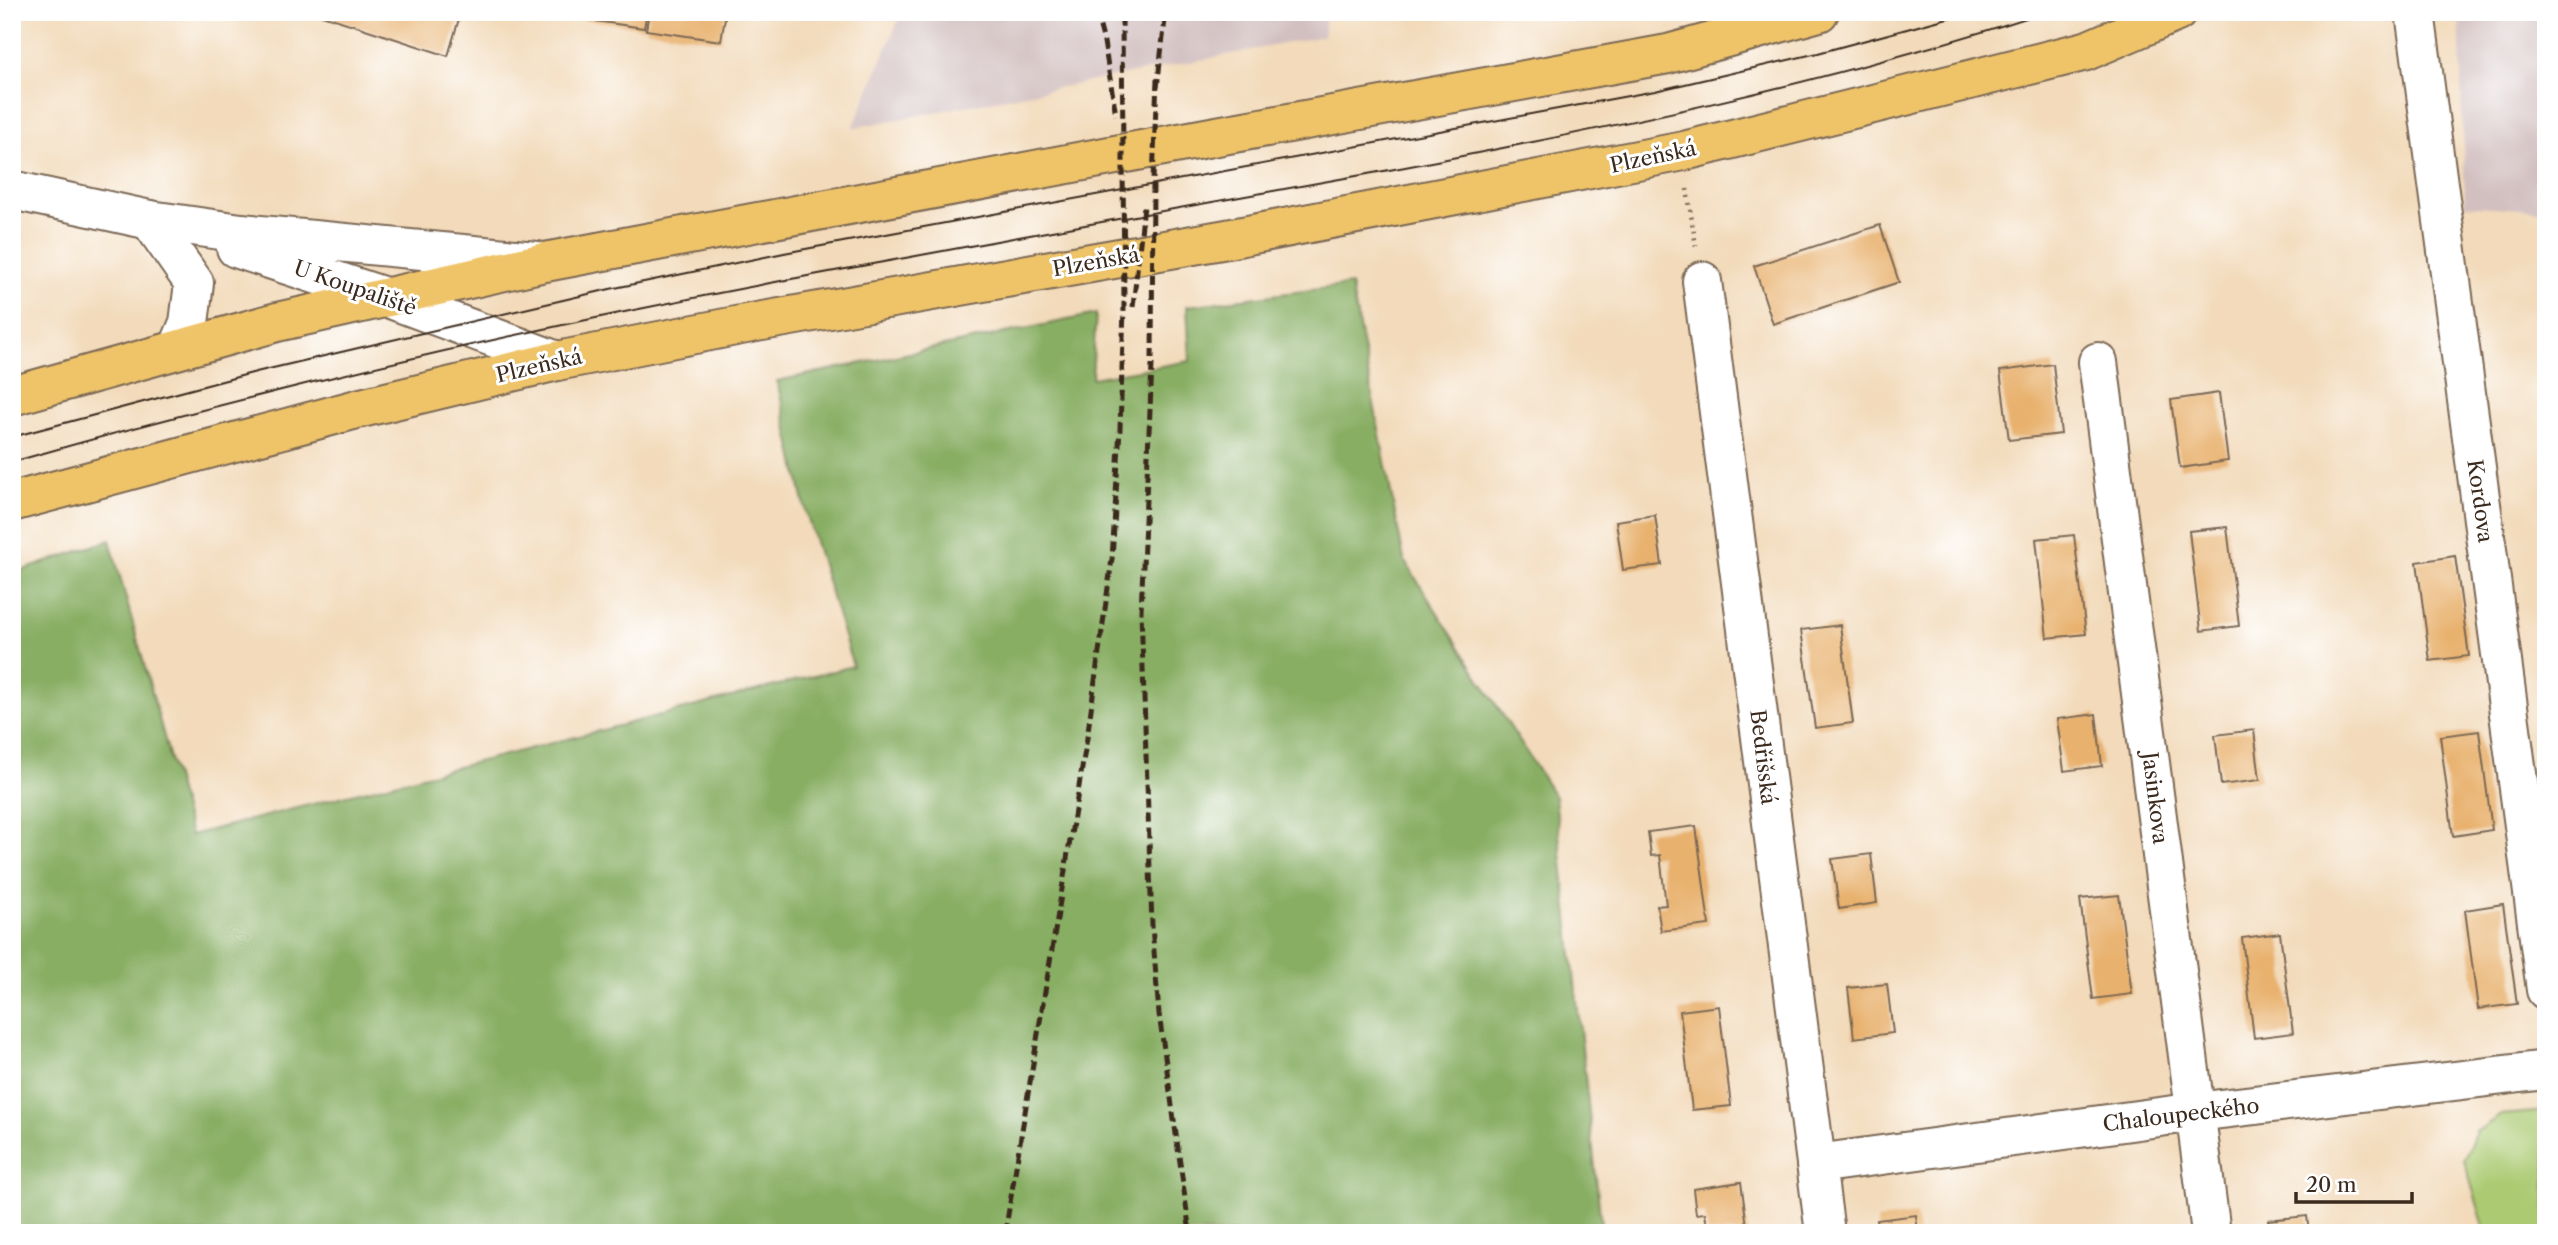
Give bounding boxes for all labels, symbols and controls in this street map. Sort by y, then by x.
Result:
street label: Plzeňská [1607,135,1699,178]
street label: Plzeňská [1051,241,1142,281]
street label: U Koupaliště [291,255,420,320]
street label: Plzeňská [493,343,585,388]
street label: Kordova [2462,458,2499,545]
street label: Bedřišská [1745,708,1782,807]
street label: Jasinkova [2137,748,2174,846]
street label: Chaloupeckého [2101,1093,2261,1136]
scale bar [2296,1161,2411,1205]
text: 20 m [2306,1172,2357,1197]

